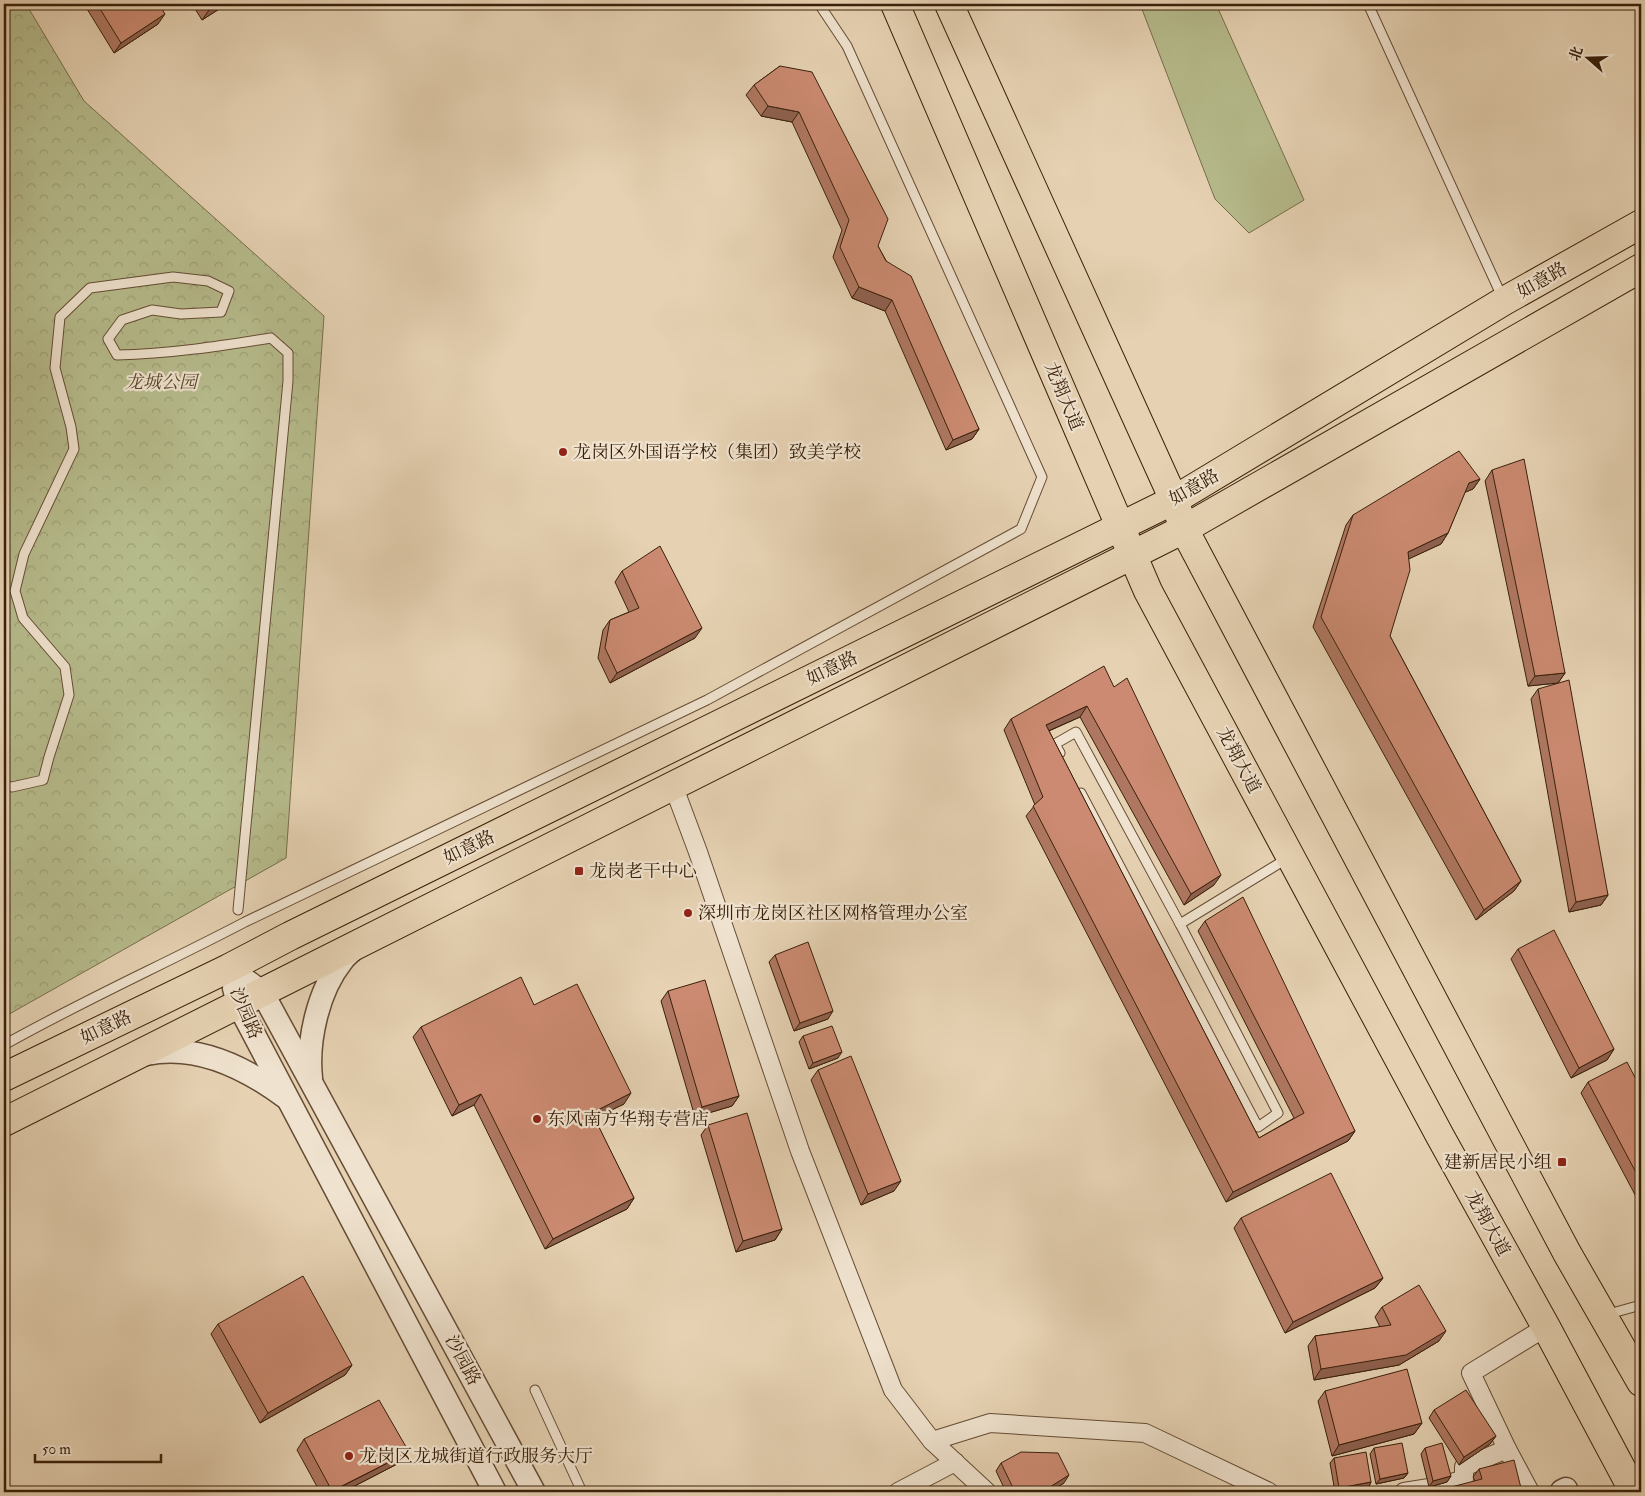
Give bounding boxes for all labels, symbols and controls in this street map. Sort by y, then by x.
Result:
north arrow [1562,32,1612,82]
text: 北 [1566,44,1587,63]
street label: 如意路 [1513,257,1571,304]
street label: 龙翔大道 [1039,359,1088,434]
park label: 龙城公园 [125,371,200,394]
place label: 龙岗区外国语学校（集团）致美学校 [573,441,861,464]
marker: 龙岗区外国语学校（集团）致美学校 [557,446,569,458]
street label: 如意路 [1165,464,1223,511]
street label: 如意路 [803,646,862,691]
street label: 龙翔大道 [1212,723,1266,797]
street label: 如意路 [440,825,499,870]
place label: 龙岗老干中心 [589,860,697,883]
marker: 龙岗老干中心 [573,865,585,877]
place label: 深圳市龙岗区社区网格管理办公室 [698,902,968,925]
marker: 深圳市龙岗区社区网格管理办公室 [682,907,694,919]
street label: 沙园路 [224,984,267,1043]
street label: 如意路 [77,1005,136,1050]
place label: 东风南方华翔专营店 [547,1108,709,1131]
marker: 东风南方华翔专营店 [531,1113,543,1125]
place label: 建新居民小组 [1444,1151,1552,1174]
marker: 建新居民小组 [1556,1156,1568,1168]
street label: 龙翔大道 [1460,1186,1515,1260]
street label: 沙园路 [440,1331,485,1389]
scale bar [35,1431,161,1463]
text: 50 m [42,1440,71,1459]
place label: 龙岗区龙城街道行政服务大厅 [359,1445,593,1468]
marker: 龙岗区龙城街道行政服务大厅 [343,1450,355,1462]

